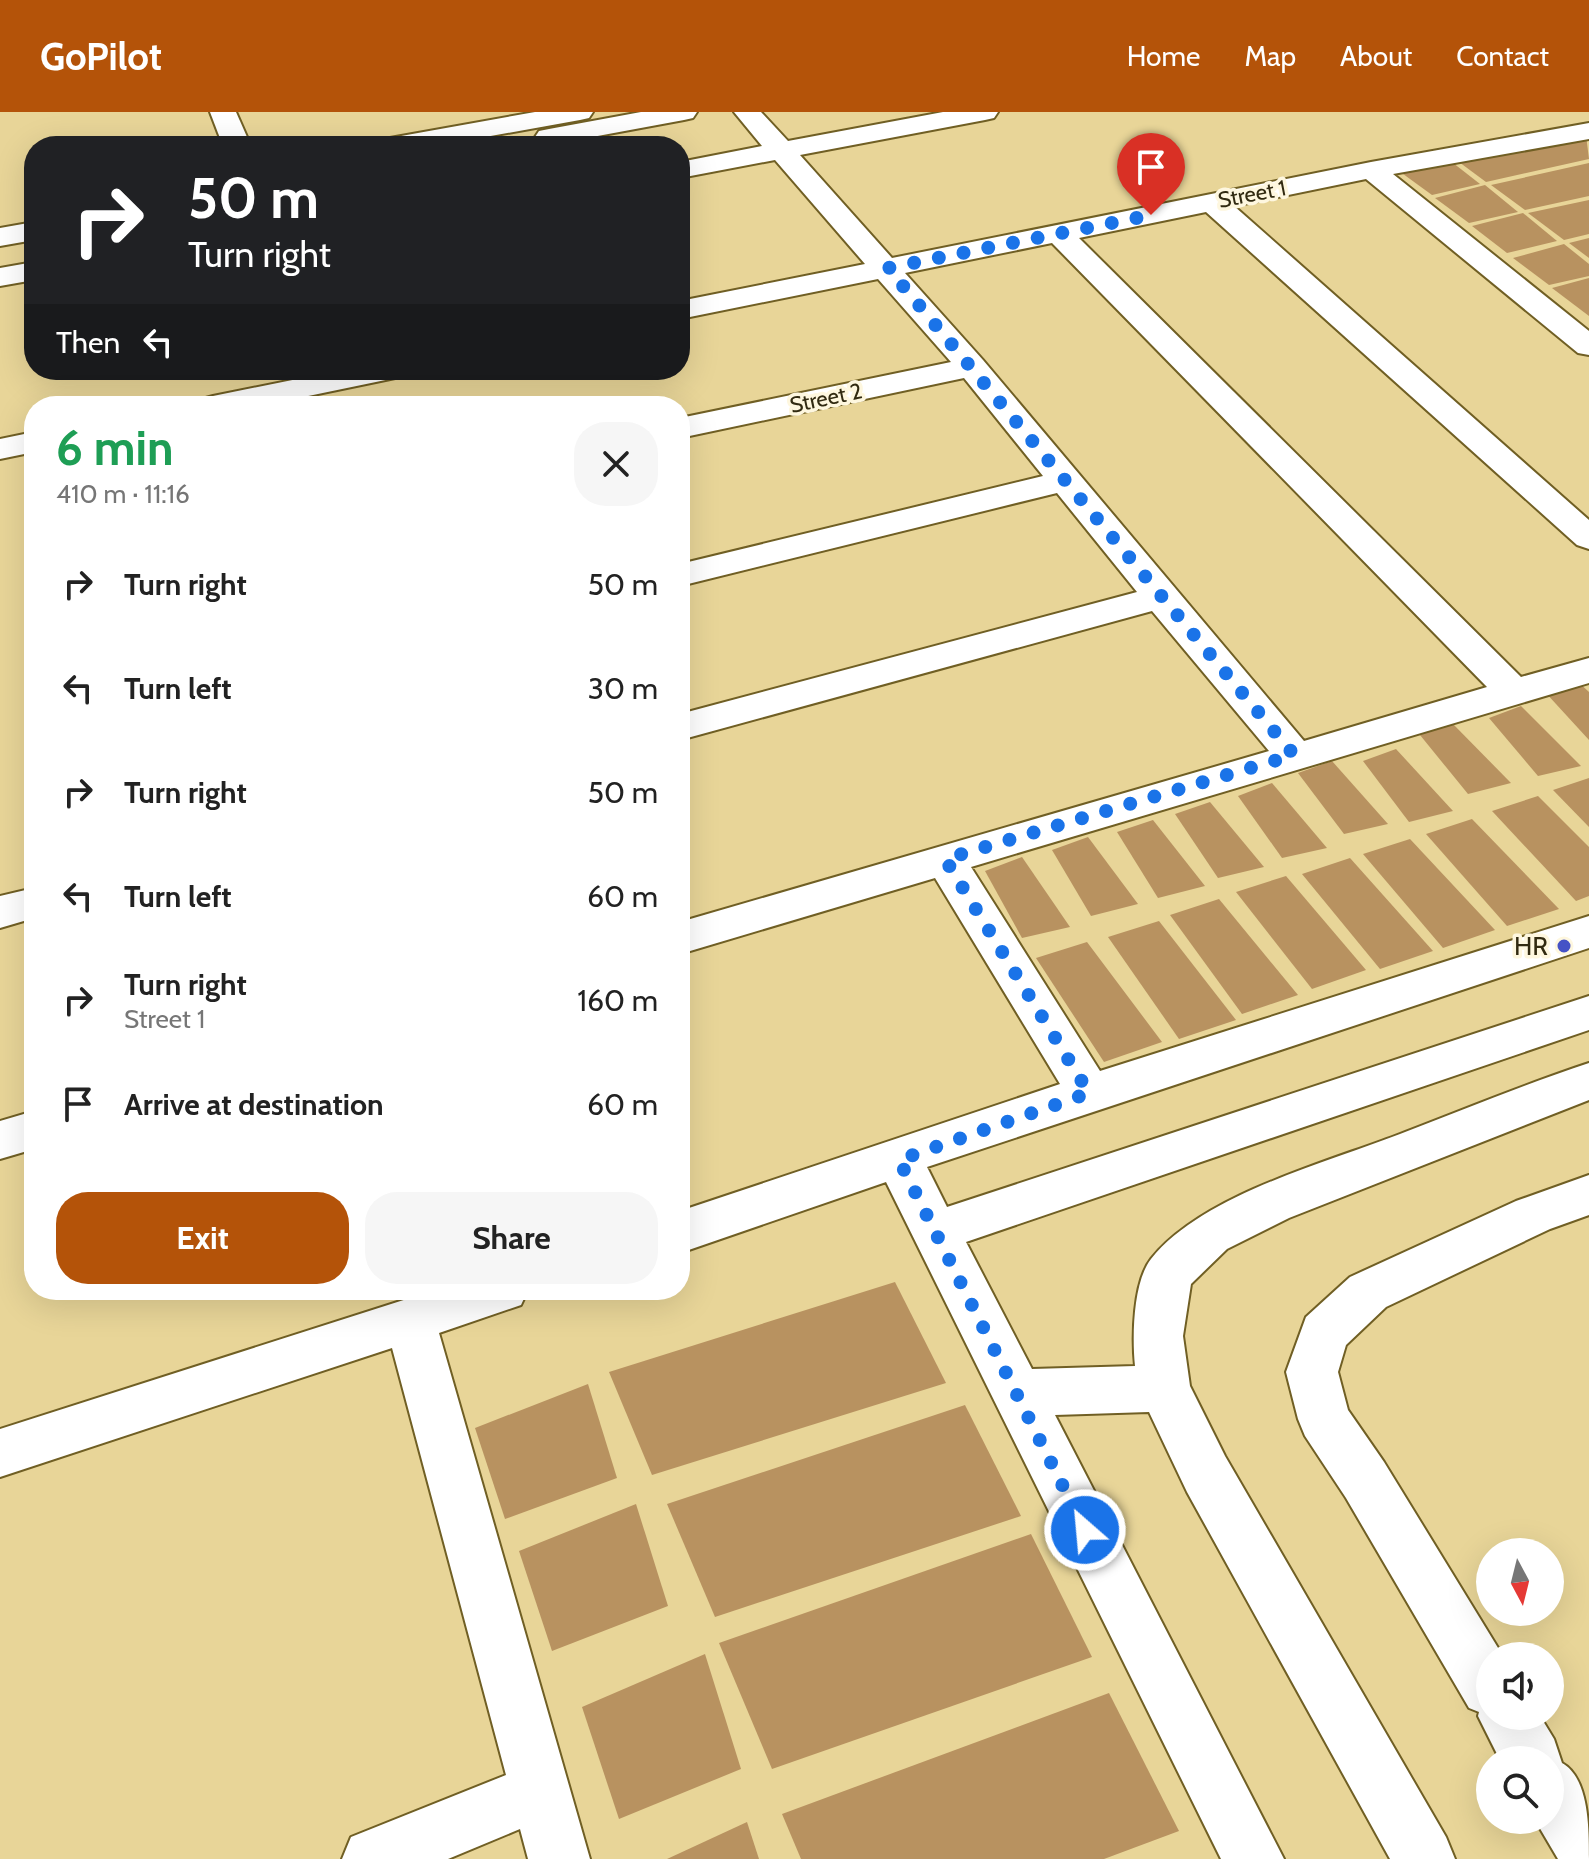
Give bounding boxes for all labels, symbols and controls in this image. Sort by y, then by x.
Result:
text: GoPilot [40,33,162,80]
text: Home [1127,39,1200,73]
text: Map [1244,39,1296,73]
text: About [1340,39,1412,73]
text: Contact [1456,39,1549,73]
pin [1117,133,1185,215]
icon: arrive [1129,145,1173,189]
text: 50 m [188,164,319,232]
icon: right [56,168,160,272]
street label: Street 1 [1216,174,1288,214]
text: Turn right [188,232,331,276]
icon: left [136,320,180,364]
text: Then [56,324,120,361]
street label: Street 2 [787,377,865,419]
text: 6 min [56,419,174,477]
button: close [574,422,658,506]
text: 410 m · 11:16 [56,478,190,510]
icon: right [56,562,100,606]
text: Turn right [124,566,247,603]
text: 50 m [588,566,658,603]
icon: left [56,666,100,710]
text: Turn left [124,670,232,707]
text: 30 m [588,670,658,707]
icon: right [56,770,100,814]
text: Turn right [124,774,247,811]
text: 50 m [588,774,658,811]
icon: left [56,874,100,918]
text: Turn left [124,878,232,915]
text: 60 m [587,878,658,915]
place label: HR [1514,930,1548,962]
marker: HR [1555,937,1573,955]
text: Turn right [124,966,247,1003]
icon: right [56,978,100,1022]
text: 160 m [577,982,658,1019]
text: Street 1 [124,1003,205,1035]
icon: arrive [56,1082,100,1126]
text: Arrive at destination [124,1086,384,1123]
text: 60 m [587,1086,658,1123]
button: Exit [56,1192,349,1284]
button: Share [365,1192,658,1284]
position arrow [1043,1488,1127,1572]
north arrow [1476,1538,1564,1626]
map controls [1476,1538,1564,1834]
button: sound [1476,1642,1564,1730]
button: search [1476,1746,1564,1834]

